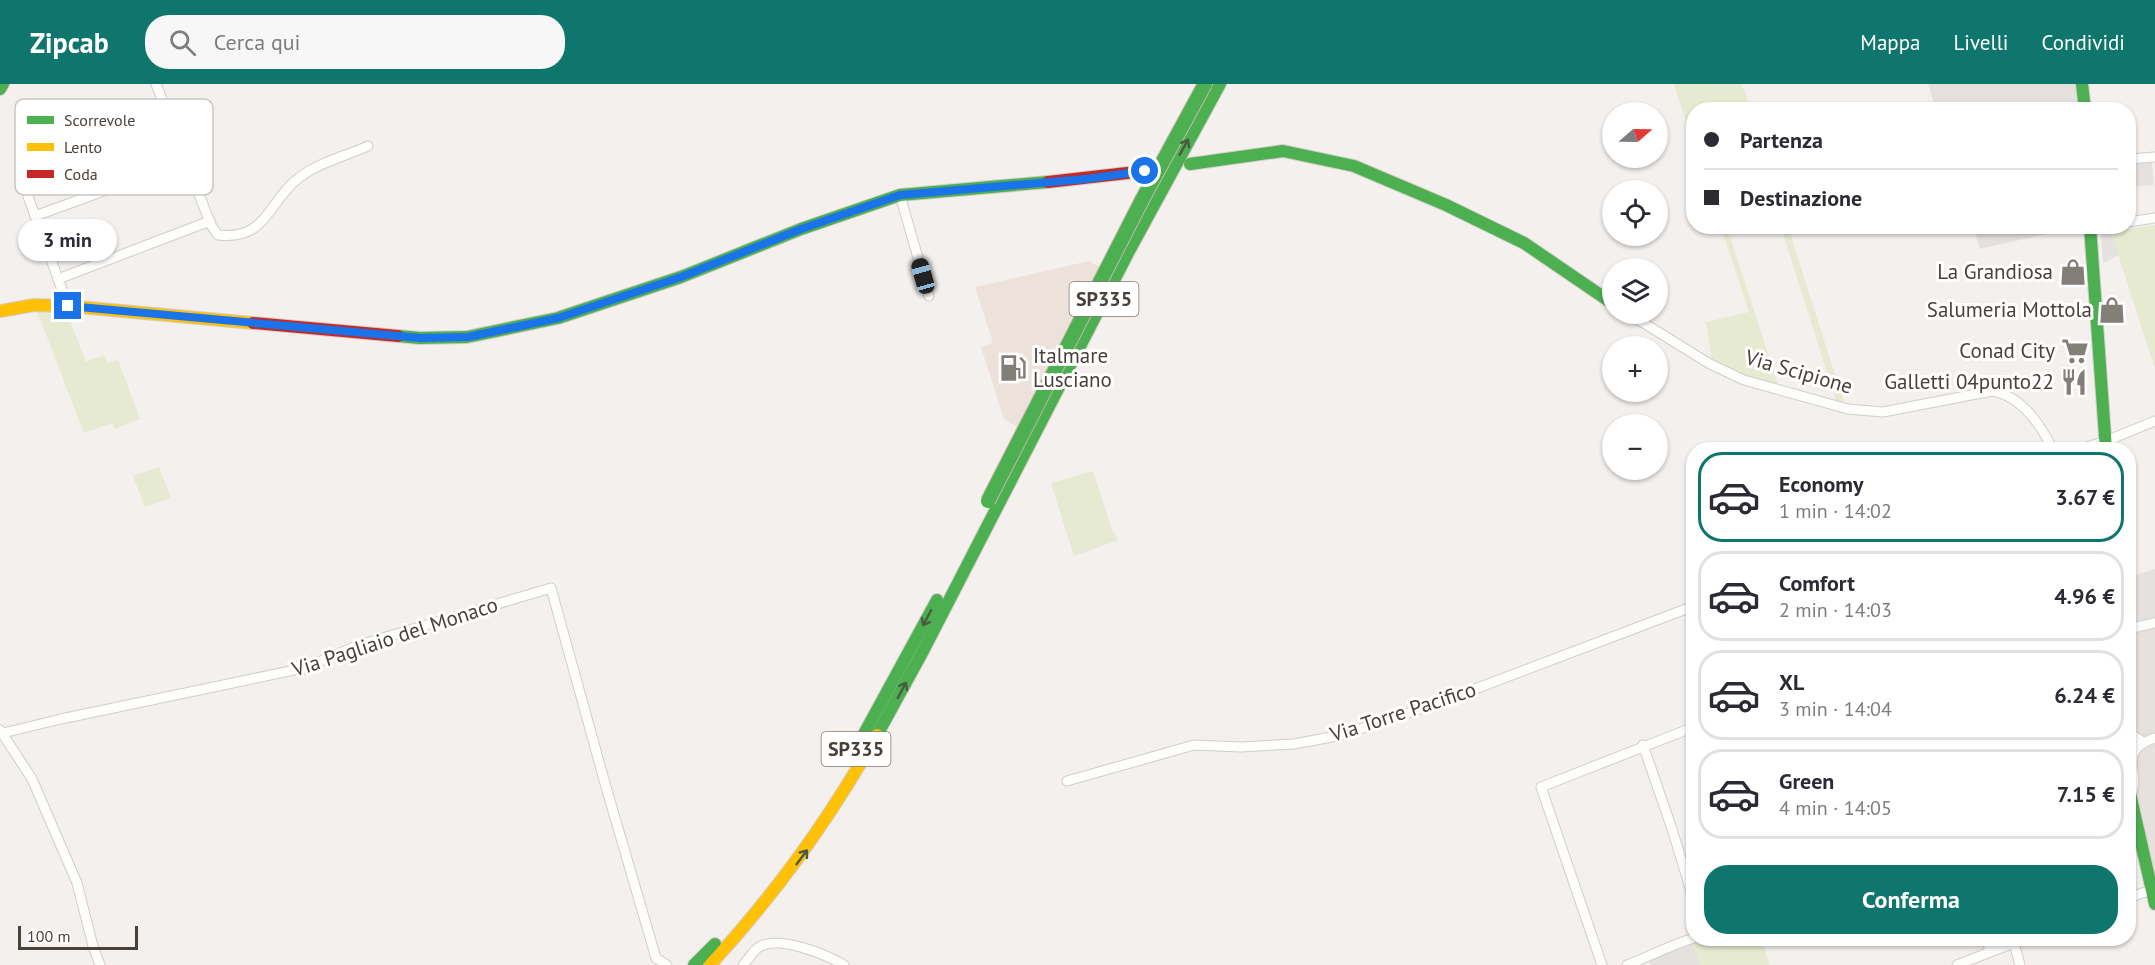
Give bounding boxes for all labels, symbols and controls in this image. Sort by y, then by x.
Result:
search box [145,15,565,69]
text: Zipcab [30,24,109,61]
icon: search [166,26,199,59]
text: Cerca qui [214,28,301,56]
text: Mappa [1860,29,1920,56]
text: Livelli [1953,29,2008,56]
text: Condividi [2041,29,2125,56]
legend [15,99,213,195]
north arrow [1602,102,1668,168]
map controls [1602,102,1668,480]
text: Scorrevole [64,110,136,130]
text: Partenza [1740,126,1823,154]
text: Lento [64,137,102,157]
one-way arrow [1178,139,1190,156]
route start [1131,157,1158,184]
text: Coda [64,164,98,184]
button: locate [1602,180,1668,246]
text: Destinazione [1740,184,1862,212]
callout: 3 min [19,219,118,261]
text: 3 min [43,227,92,253]
car [909,256,937,296]
shop icon: La Grandiosa [2058,257,2088,287]
button: layers [1602,258,1668,324]
place label: La Grandiosa [1937,258,2053,285]
road number: SP335 [1070,282,1138,316]
route end [54,292,81,319]
shop icon: Salumeria Mottola [2097,295,2127,325]
place label: Salumeria Mottola [1927,296,2092,323]
button: + [1602,336,1668,402]
supermarket icon: Conad City [2060,336,2090,366]
place label: Conad City [1959,337,2055,364]
place label: Italmare Lusciano [1033,342,1112,393]
street label: Via Scipione [1741,343,1856,400]
fuel station icon: Italmare Lusciano [998,353,1028,383]
restaurant icon: Galletti 04punto22 [2059,367,2089,397]
place label: Galletti 04punto22 [1884,368,2054,395]
button: − [1602,414,1668,480]
icon: car [1707,470,1761,524]
text: Economy [1779,470,1863,498]
text: 3.67 € [2055,483,2115,511]
text: 1 min · 14:02 [1779,498,1892,524]
icon: car [1707,569,1761,623]
text: Comfort [1779,569,1855,597]
text: 4.96 € [2054,582,2115,610]
street label: Via Pagliaio del Monaco [288,591,501,683]
text: 2 min · 14:03 [1779,597,1892,623]
one-way arrow [921,609,933,626]
icon: car [1707,668,1761,722]
text: XL [1779,668,1804,696]
street label: Via Torre Pacifico [1326,675,1479,748]
one-way arrow [897,681,908,699]
text: 6.24 € [2054,681,2115,709]
text: 3 min · 14:04 [1779,696,1892,722]
road number: SP335 [822,732,890,766]
icon: car [1707,767,1761,821]
text: Green [1779,767,1834,795]
text: 7.15 € [2057,780,2115,808]
text: 4 min · 14:05 [1779,795,1892,821]
one-way arrow [795,849,808,865]
button: Conferma [1704,865,2118,934]
scale bar [18,923,138,950]
text: 100 m [27,926,70,946]

